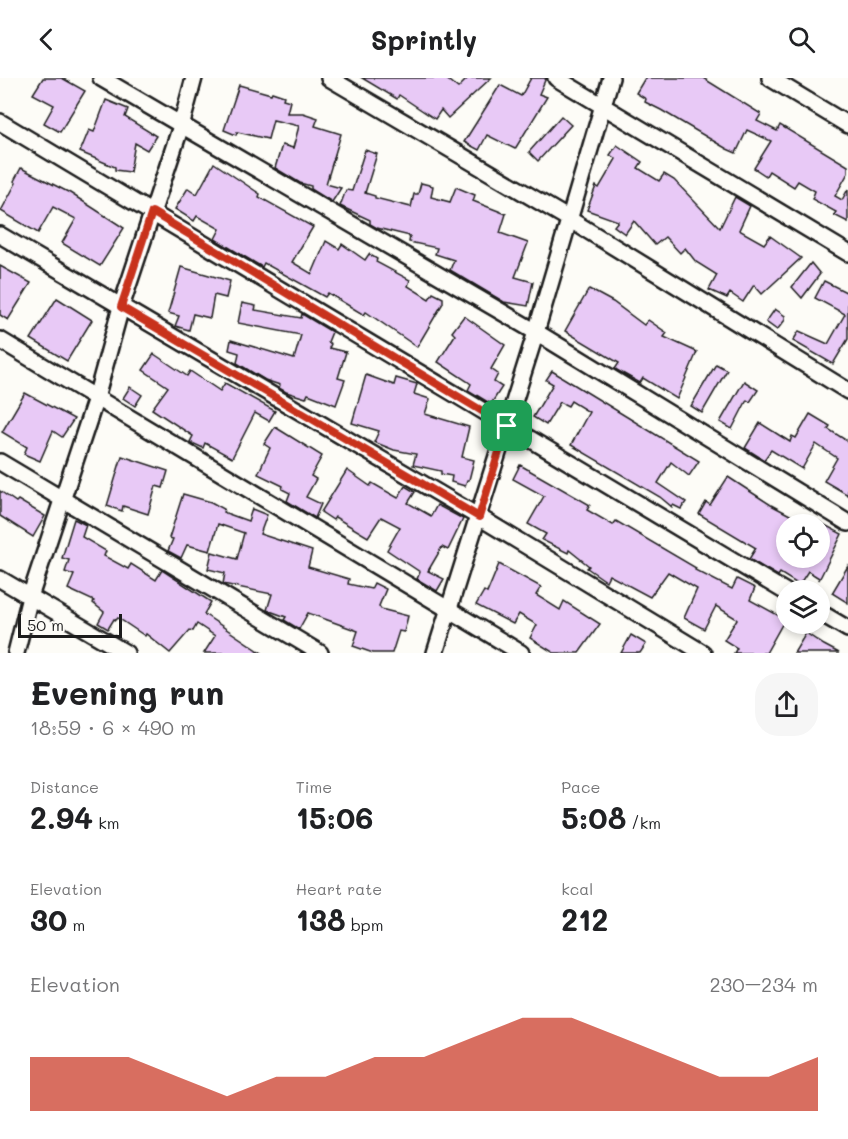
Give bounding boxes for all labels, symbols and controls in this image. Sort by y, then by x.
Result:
text: Sprintly [371,22,477,57]
icon: back [30,23,63,56]
icon: search [785,23,818,56]
pin [481,400,532,451]
icon: arrive [490,409,523,442]
map controls [776,514,830,634]
button: locate [776,514,830,568]
button: layers [776,580,830,634]
scale bar [18,611,122,638]
text: 50 m [27,614,64,635]
text: Evening run [30,670,224,713]
button: share [755,673,818,736]
text: 18:59 · 6 × 490 m [30,714,196,740]
text: Distance [30,776,99,797]
text: Time [296,776,332,797]
text: Pace [561,776,600,797]
text: 2.94 [30,797,93,837]
text: 15:06 [296,797,373,837]
text: 5:08 [561,797,626,837]
text: km [93,812,119,833]
text: /km [626,812,661,833]
text: Elevation [30,878,102,899]
text: Heart rate [296,878,382,899]
text: kcal [561,878,593,899]
text: 30 [30,899,67,939]
text: 138 [296,899,346,939]
text: 212 [561,899,608,939]
text: m [67,914,85,935]
text: bpm [346,914,383,935]
text: Elevation [30,971,120,997]
text: 230–234 m [709,971,818,997]

